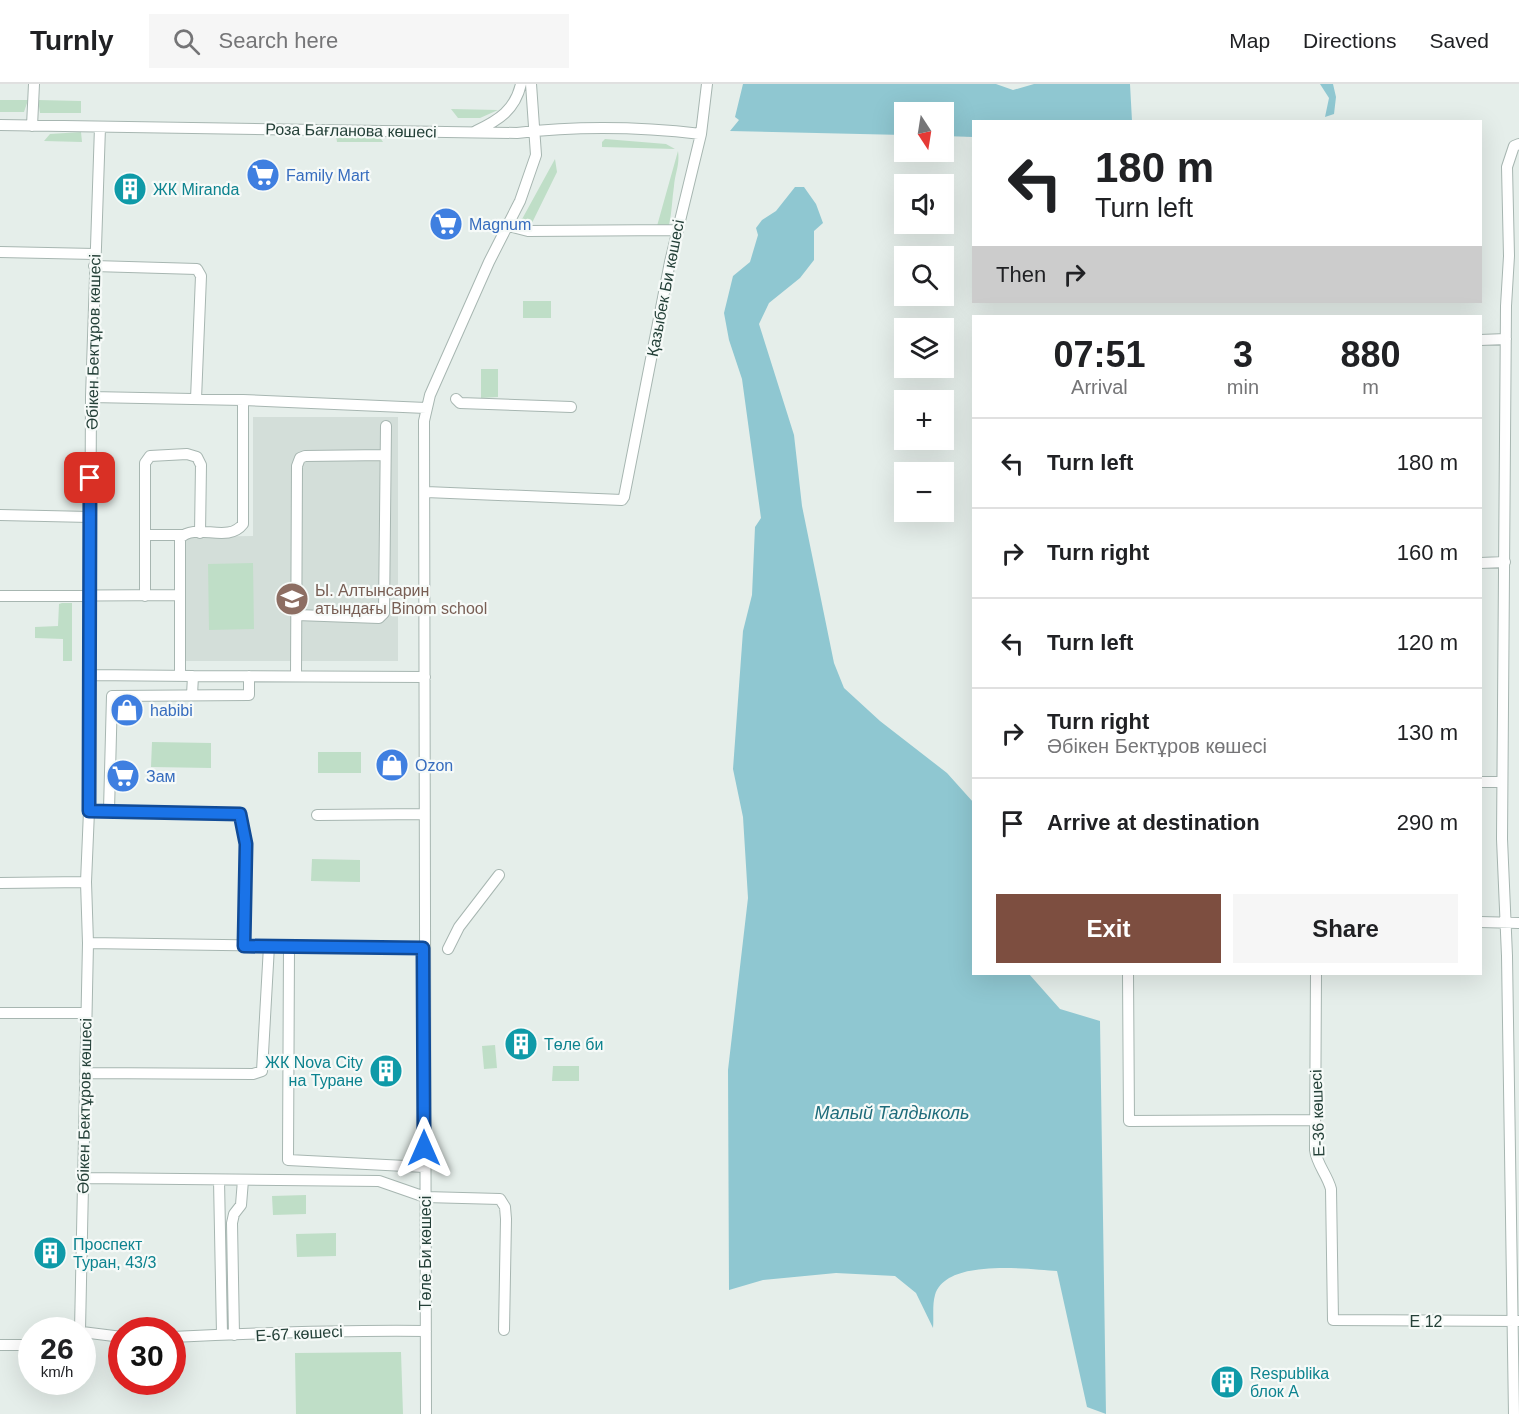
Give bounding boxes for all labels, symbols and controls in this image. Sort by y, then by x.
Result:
search box [149,14,569,68]
text: Turnly [30,25,113,56]
icon: search [170,25,203,58]
text: Search here [218,28,338,53]
text: Map [1229,29,1270,52]
text: Directions [1303,29,1396,52]
text: Saved [1429,29,1489,52]
north arrow [894,102,954,162]
map controls [894,102,954,522]
street label: Роза Бағланова көшесі [265,121,437,140]
icon: left [996,144,1074,222]
text: 180 m [1095,144,1214,191]
supermarket icon: Family Mart [245,157,281,193]
place label: Family Mart [286,167,370,184]
building icon: ЖК Miranda [112,171,148,207]
button: sound [894,174,954,234]
place label: ЖК Miranda [153,181,239,198]
text: Turn left [1095,193,1193,223]
supermarket icon: Magnum [428,206,464,242]
place label: Magnum [469,216,531,233]
street label: Қазыбек Би көшесі [644,218,687,358]
button: search [894,246,954,306]
street label: Әбікен Бектұров көшесі [83,254,104,430]
icon: right [1058,258,1091,291]
text: Then [996,262,1046,287]
button: layers [894,318,954,378]
text: 07:51 [1053,334,1145,375]
text: 3 [1233,334,1253,375]
text: 880 [1340,334,1401,375]
text: Arrival [1071,376,1128,398]
text: min [1227,376,1259,398]
text: m [1362,376,1379,398]
button: + [894,390,954,450]
icon: left [996,447,1029,480]
text: Turn left [1047,450,1133,475]
text: 180 m [1397,450,1458,475]
pin [64,452,115,503]
icon: arrive [73,461,106,494]
button: − [894,462,954,522]
icon: right [996,537,1029,570]
text: Turn right [1047,540,1149,565]
text: 160 m [1397,540,1458,565]
school or university icon: Ы. Алтынсарин атындағы Binom school [274,581,310,617]
place label: Ы. Алтынсарин атындағы Binom school [315,582,487,617]
icon: left [996,627,1029,660]
text: Turn left [1047,630,1133,655]
text: 120 m [1397,630,1458,655]
shop icon: habibi [109,692,145,728]
place label: habibi [150,702,193,719]
text: Turn right [1047,709,1149,734]
icon: right [996,717,1029,750]
text: 130 m [1397,720,1458,745]
text: Әбікен Бектұров көшесі [1047,735,1267,757]
shop icon: Ozon [374,747,410,783]
place label: Ozon [415,757,453,774]
supermarket icon: Зам [105,758,141,794]
place label: Зам [146,768,176,785]
icon: arrive [996,807,1029,840]
text: Arrive at destination [1047,810,1260,835]
text: 290 m [1397,810,1458,835]
button: Exit [996,894,1221,963]
button: Share [1233,894,1458,963]
street label: Әбікен Бектұров көшесі [74,1018,95,1194]
building icon: Төле би [503,1026,539,1062]
place label: Төле би [544,1036,603,1053]
building icon: ЖК Nova City на Туране [368,1053,404,1089]
place label: ЖК Nova City на Туране [265,1054,363,1089]
street label: Е-36 көшесі [1307,1069,1328,1157]
water label: Малый Талдыколь [815,1103,969,1123]
position arrow [392,1116,456,1180]
street label: Төле Би көшесі [417,1196,434,1310]
building icon: Проспект Туран, 43/3 [32,1235,68,1271]
place label: Проспект Туран, 43/3 [73,1236,156,1271]
street label: E 12 [1410,1313,1443,1330]
speed limit sign: 30 [108,1317,186,1395]
street label: Е-67 көшесі [255,1323,343,1344]
text: 26 [40,1332,74,1365]
text: km/h [41,1363,73,1380]
building icon: Respublika блок А [1209,1364,1245,1400]
place label: Respublika блок А [1250,1365,1329,1400]

